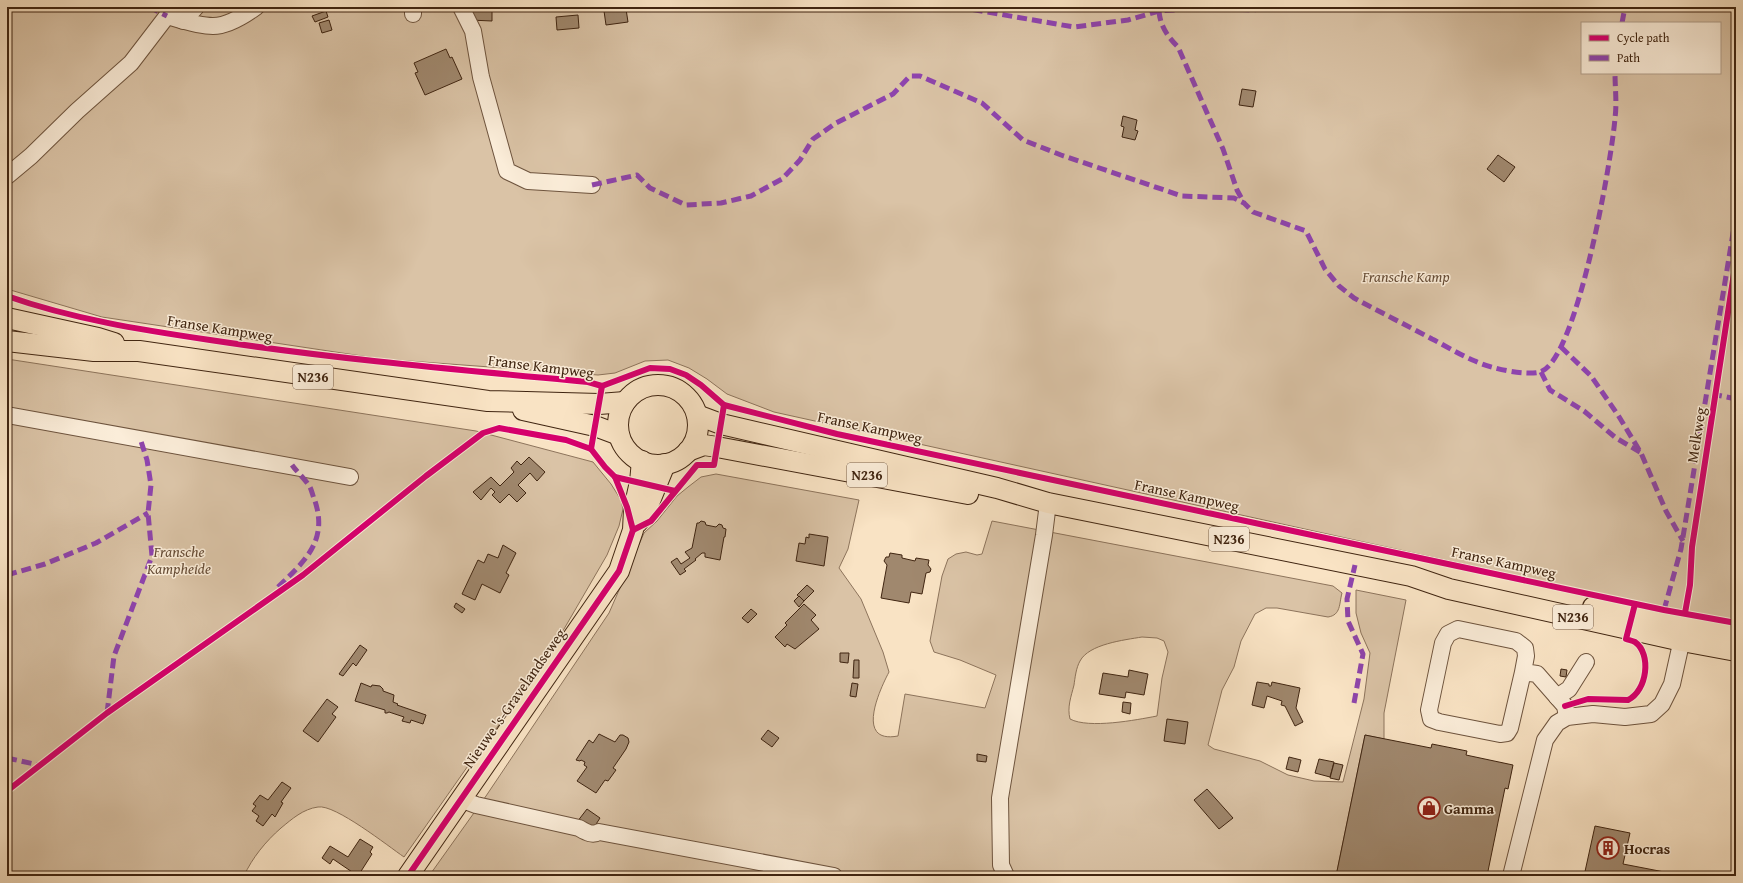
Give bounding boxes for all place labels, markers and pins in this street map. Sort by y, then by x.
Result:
shop icon: Gamma [1416,795,1442,821]
place label: Gamma [1444,798,1495,819]
building icon: Hocras [1595,835,1621,861]
place label: Hocras [1624,838,1670,859]

